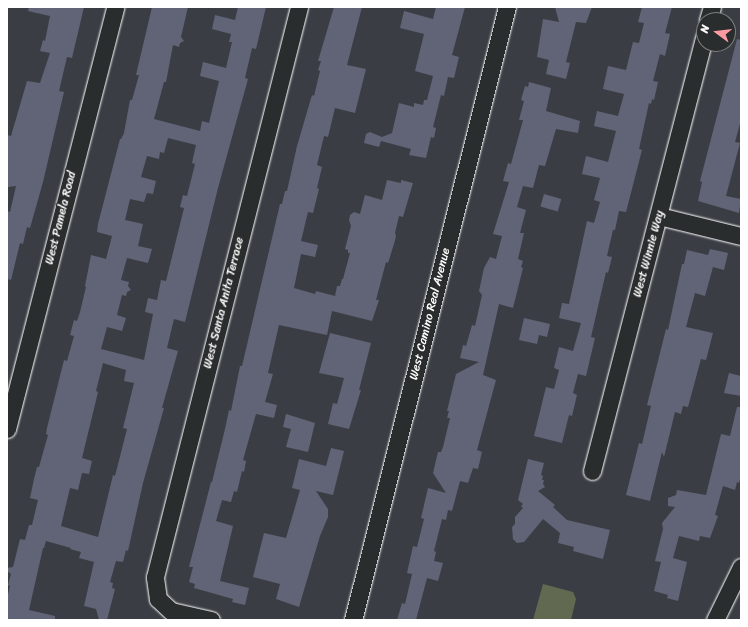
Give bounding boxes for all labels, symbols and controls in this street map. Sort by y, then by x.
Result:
north arrow [696,12,736,52]
text: N [695,23,715,35]
street label: West Pamela Road [42,170,80,266]
street label: West Winnie Way [631,209,667,299]
street label: West Santa Anita Terrace [201,236,247,370]
street label: West Camino Real Avenue [407,247,453,381]

